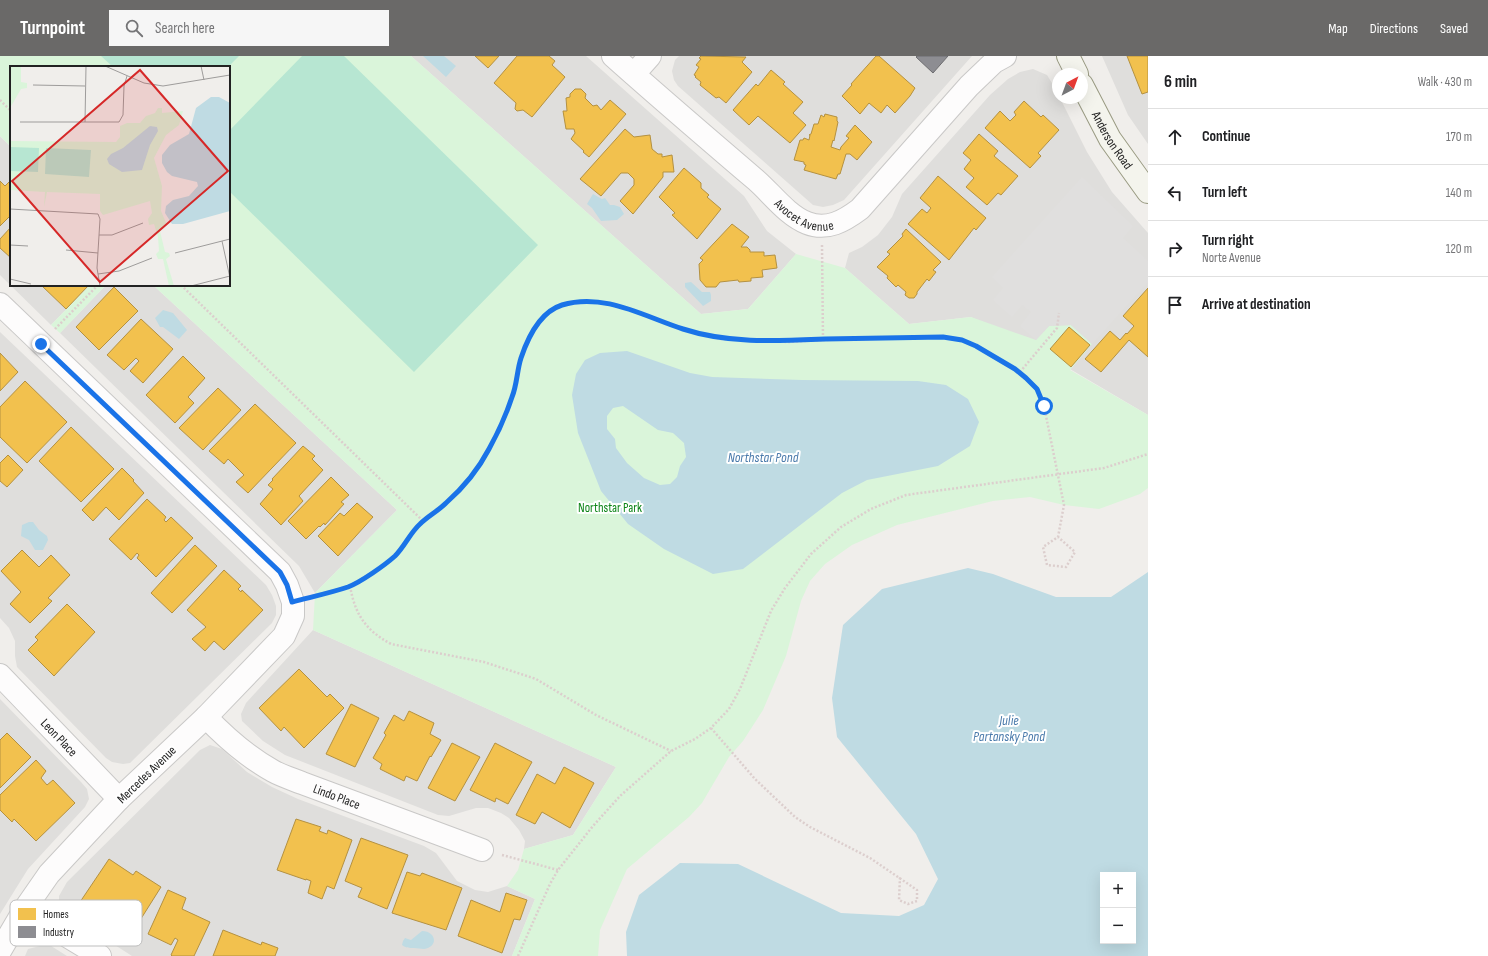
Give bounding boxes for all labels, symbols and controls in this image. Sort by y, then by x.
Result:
search box [109,10,389,46]
text: Turnpoint [20,17,85,40]
icon: search [123,17,145,39]
text: Search here [155,19,215,38]
text: Map [1328,20,1348,37]
text: Directions [1370,20,1418,37]
text: Saved [1440,20,1468,37]
inset map [10,66,230,286]
north arrow [1052,68,1088,104]
text: 6 min [1164,72,1197,92]
text: Walk · 430 m [1418,74,1472,90]
street label: Anderson Road [1088,108,1136,172]
icon: ahead [1164,126,1186,148]
text: Continue [1202,127,1251,146]
text: 170 m [1446,129,1472,145]
icon: left [1164,182,1186,204]
text: Turn left [1202,183,1247,202]
text: 140 m [1446,185,1472,201]
street label: Avocet Avenue [770,195,835,235]
text: Turn right [1202,231,1254,250]
icon: right [1164,238,1186,260]
text: 120 m [1446,241,1472,257]
text: Norte Avenue [1202,250,1261,266]
icon: arrive [1164,294,1186,316]
text: Arrive at destination [1202,295,1311,314]
route end [32,335,50,353]
route start [1035,397,1053,415]
water label: Northstar Pond [728,449,800,466]
park label: Northstar Park [578,500,642,516]
water label: Julie Partansky Pond [973,712,1046,745]
street label: Leon Place [37,716,81,760]
street label: Mercedes Avenue [114,743,180,807]
street label: Lindo Place [311,781,362,813]
map controls [1100,872,1136,944]
button: + [1100,872,1136,908]
legend [10,900,142,946]
text: Homes [43,908,69,921]
button: − [1100,908,1136,944]
text: Industry [43,926,75,939]

